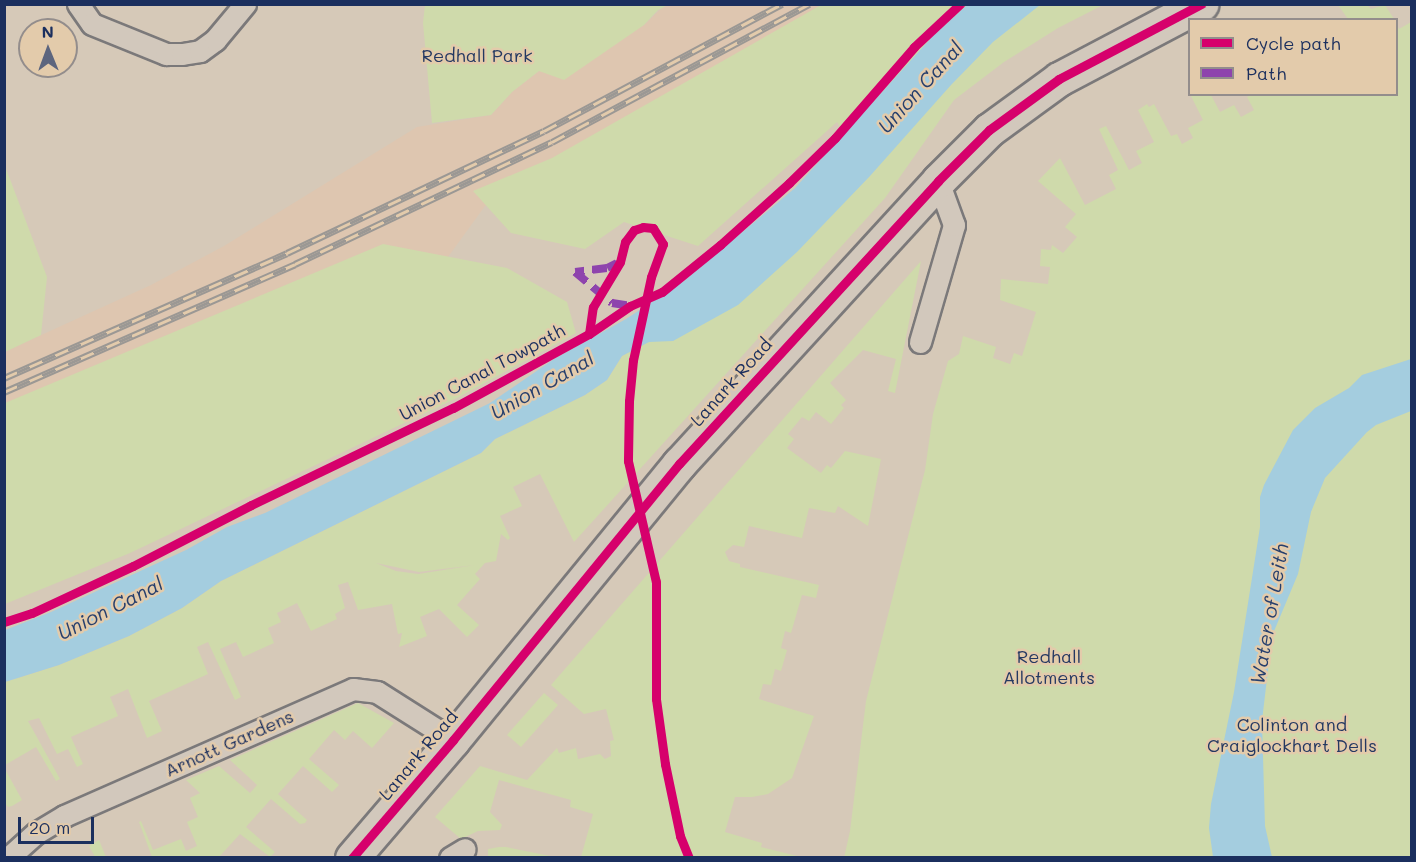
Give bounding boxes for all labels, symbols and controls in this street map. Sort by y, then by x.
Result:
north arrow [18,18,78,78]
legend [1188,18,1398,96]
text: N [41,21,54,42]
text: Cycle path [1246,31,1341,55]
water label: Union Canal [873,36,967,138]
park label: Redhall Park [421,44,533,66]
text: Path [1246,61,1286,85]
street label: Union Canal Towpath [395,319,569,425]
street label: Lanark Road [686,334,776,430]
water label: Union Canal [486,346,598,424]
water label: Water of Leith [1245,542,1293,686]
water label: Union Canal [53,571,167,645]
park label: Redhall Allotments [1003,646,1095,688]
street label: Arnott Gardens [161,705,297,781]
street label: Lanark Road [374,706,462,804]
park label: Colinton and Craiglockhart Dells [1207,714,1377,756]
scale bar [21,805,98,843]
text: 20 m [29,815,70,839]

